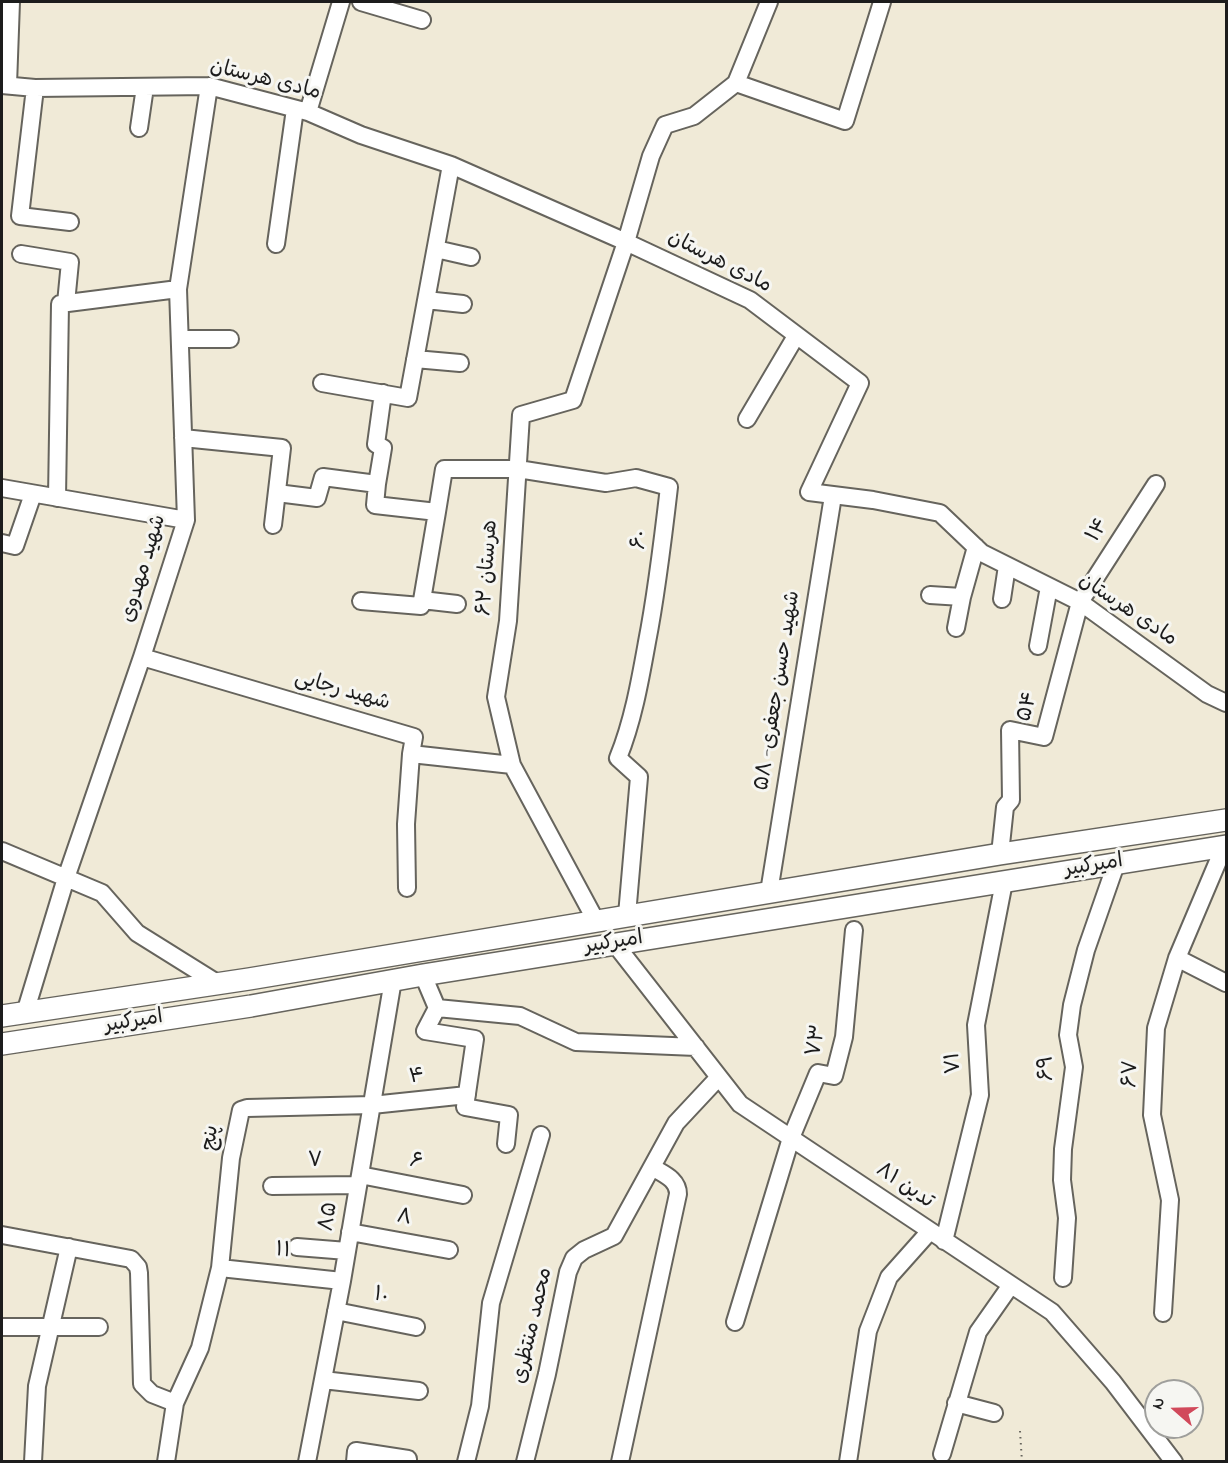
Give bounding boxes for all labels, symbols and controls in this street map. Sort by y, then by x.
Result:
street label: مادی هرستان [207,55,323,107]
street label: مادی هرستان [663,226,775,300]
street label: شهید مهدوی [117,512,173,626]
street label: ۱۴ [1082,514,1116,548]
street label: هرستان ۶۲ [473,519,505,617]
street label: ۶۰ [627,529,655,551]
street label: مادی هرستان [1073,569,1181,653]
street label: شهید حسن جعفری- ۵۸ [751,589,807,793]
street label: شهید رجایی [291,666,393,718]
street label: ۵۴ [1013,689,1045,725]
street label: امیرکبیر [1063,850,1125,884]
street label: امیرکبیر [583,927,645,961]
street label: امیرکبیر [103,1006,165,1040]
street label: ۷۳ [803,1023,833,1059]
street label: ۷۱ [942,1051,968,1075]
street label: ۶۹ [1035,1055,1061,1081]
street label: ۶۷ [1119,1060,1145,1088]
street label: ۴ [408,1065,426,1091]
street label: پنج [198,1124,226,1152]
street label: ۶ [407,1149,425,1177]
street label: ۷ [308,1150,322,1176]
street label: تدین ۸۱ [870,1159,938,1215]
street label: ۸۵ [315,1201,345,1233]
street label: ۸ [394,1205,414,1233]
street label: ۱۱ [274,1239,292,1265]
street label: محمد منتظری [508,1265,560,1387]
street label: ۱۰ [371,1283,391,1311]
north arrow [1144,1379,1204,1439]
text: N [1146,1394,1172,1413]

